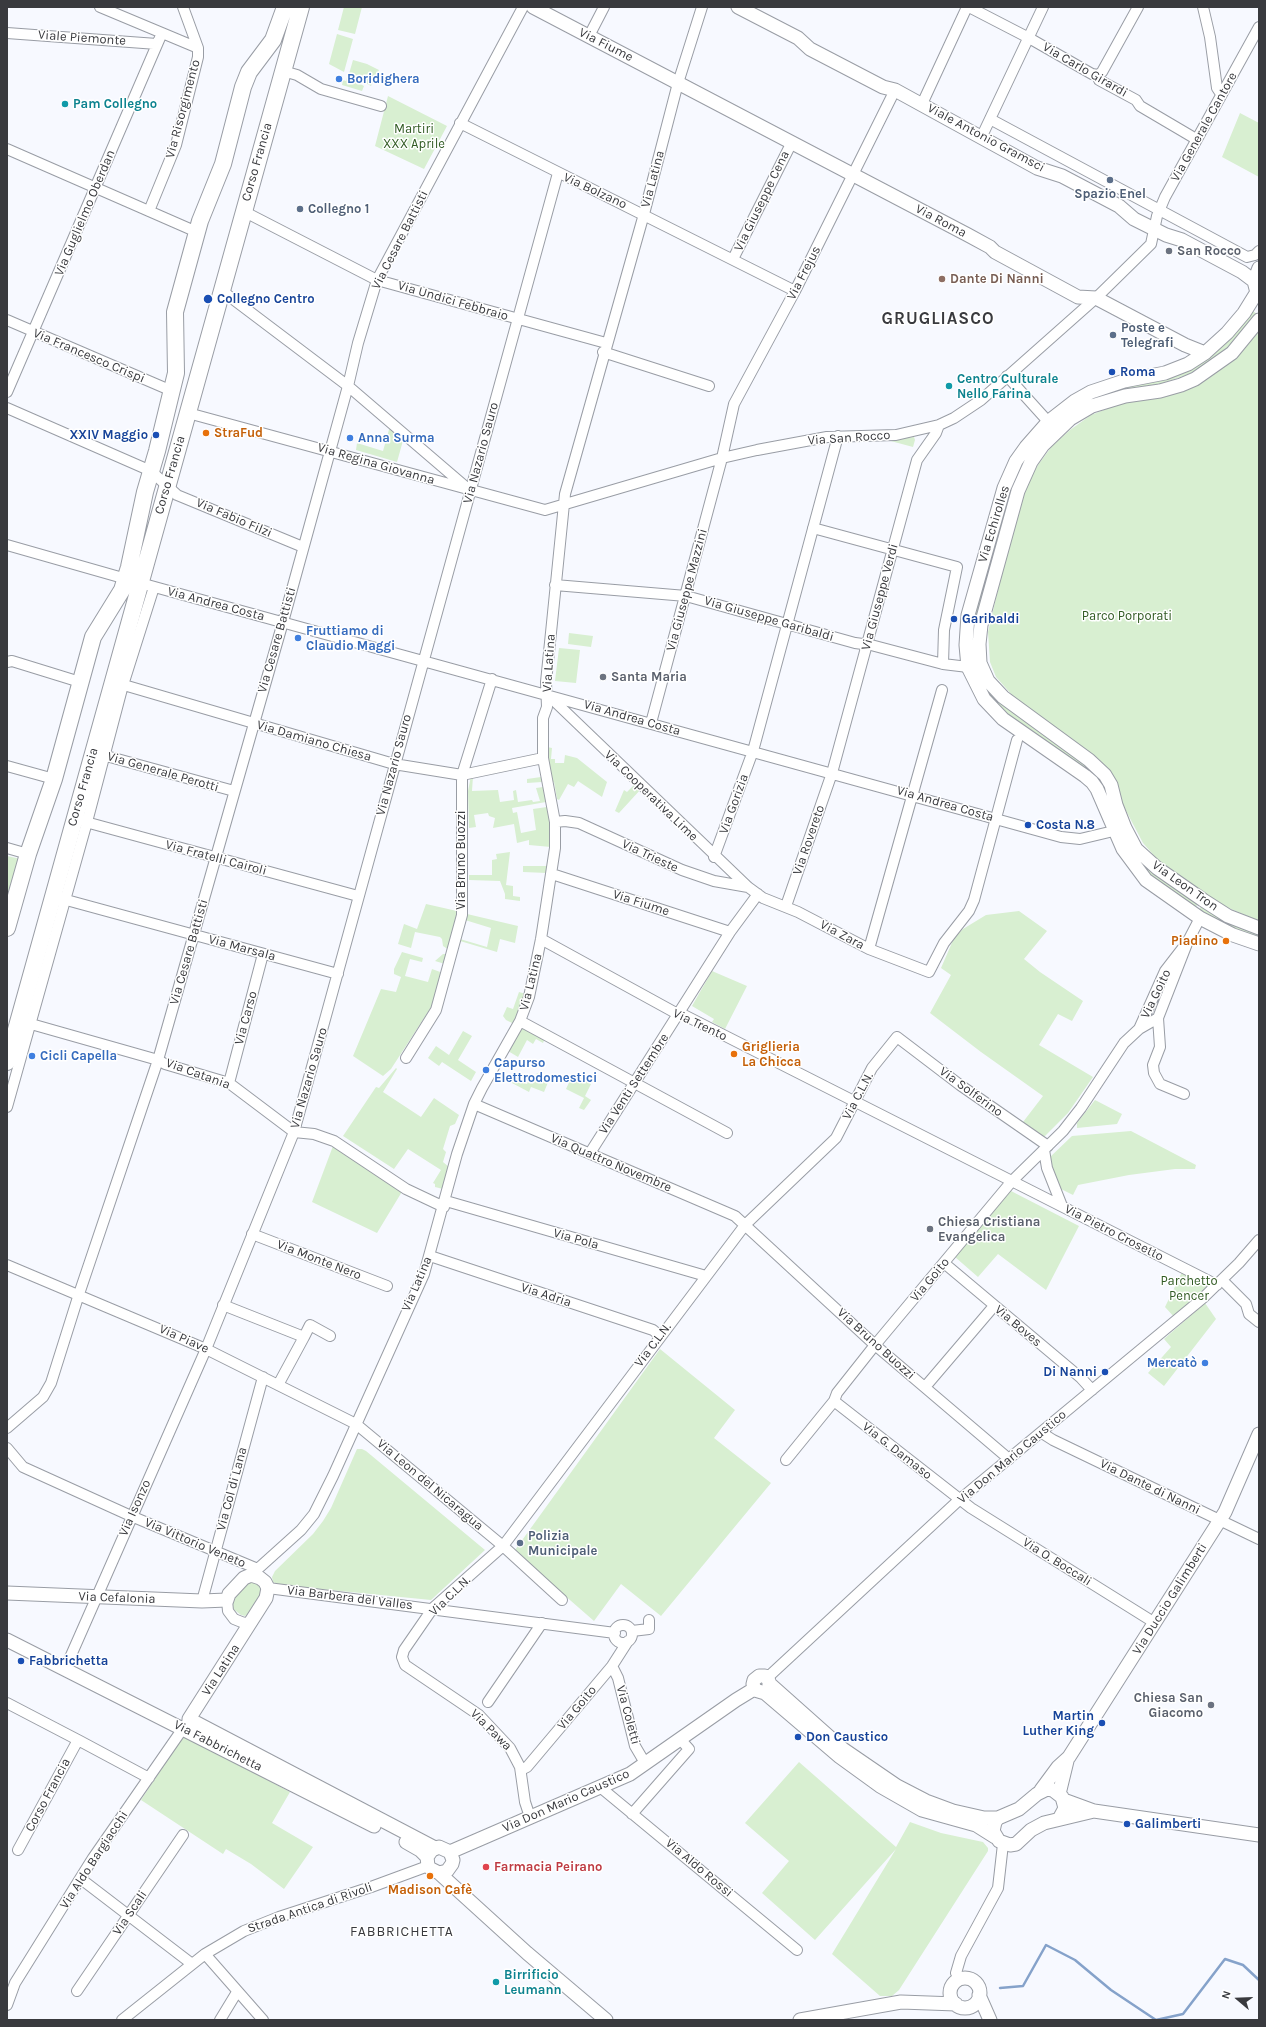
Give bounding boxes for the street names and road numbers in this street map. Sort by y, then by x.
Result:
street label: Via Fiume [576,25,636,65]
street label: Viale Piemonte [37,27,127,49]
street label: Via Carlo Girardi [1040,39,1130,101]
street label: Via Risorgimento [162,58,204,160]
street label: Via Generale Cantore [1167,70,1241,184]
street label: Viale Antonio Gramsci [925,100,1047,176]
street label: Corso Francia [238,121,276,203]
street label: Via Guglielmo Oberdan [51,148,119,278]
street label: Via Giuseppe Cena [731,148,793,254]
street label: Via Latina [638,149,668,209]
street label: Via Bolzano [561,169,629,213]
street label: Via Cesare Battisti [368,188,432,292]
street label: Via Roma [913,201,969,241]
street label: Via Frejus [784,243,824,303]
street label: Via Undici Febbraio [396,278,510,324]
street label: Via Francesco Crispi [31,325,147,387]
street label: Via Nazario Sauro [460,401,502,505]
street label: Via San Rocco [807,427,891,449]
street label: Corso Francia [151,434,189,516]
street label: Via Regina Giovanna [316,440,436,488]
street label: Via Echirolles [975,484,1013,564]
street label: Via Fabio Filzi [194,495,274,541]
street label: Via Giuseppe Mazzini [663,527,711,653]
street label: Via Giuseppe Verdi [858,542,902,652]
street label: Via Andrea Costa [166,584,266,624]
street label: Via Cesare Battisti [254,585,300,695]
street label: Via Giuseppe Garibaldi [702,593,836,645]
street label: Via Latina [539,633,559,693]
street label: Via Andrea Costa [582,697,682,739]
street label: Via Nazario Sauro [373,713,415,817]
street label: Via Damiano Chiesa [255,717,373,765]
street label: Corso Francia [64,746,102,828]
street label: Via Cooperativa Lime [601,747,701,845]
street label: Via Generale Perotti [105,749,221,795]
street label: Via Gorizia [716,772,752,836]
street label: Via Andrea Costa [895,783,995,825]
street label: Via Rovereto [790,803,828,877]
street label: Via Bruno Buozzi [453,810,469,910]
street label: Via Trieste [619,836,681,876]
street label: Via Fratelli Cairoli [164,837,268,879]
street label: Via Leon Tron [1149,857,1221,915]
street label: Via Fiume [611,886,671,920]
street label: Via Cesare Battisti [166,897,212,1007]
street label: Via Zara [817,917,867,953]
street label: Via Marsala [207,932,277,964]
street label: Via Latina [516,952,546,1012]
street label: Via Goito [1137,967,1175,1021]
street label: Via Carso [231,989,261,1047]
street label: Via Trento [670,1006,730,1044]
street label: Via Nazario Sauro [287,1026,331,1130]
street label: Via Venti Settembre [596,1031,672,1137]
street label: Via Catania [164,1055,232,1093]
street label: Via Solferino [936,1064,1006,1120]
street label: Via C.L.N. [839,1070,877,1122]
street label: Via Quattro Novembre [548,1130,674,1196]
street label: Via Pietro Crosetto [1062,1201,1166,1265]
street label: Via Pola [551,1225,601,1253]
street label: Via Monte Nero [274,1237,364,1283]
street label: Via Latina [398,1254,436,1314]
street label: Via Goito [907,1255,953,1305]
street label: Via Adria [519,1279,573,1311]
street label: Via Boves [991,1302,1045,1350]
street label: Via Bruno Buozzi [834,1305,918,1383]
street label: Via C.L.N. [631,1320,675,1370]
street label: Via Piave [157,1321,211,1357]
street label: Via Don Mario Caustico [954,1407,1070,1507]
street label: Via G. Damaso [859,1419,935,1483]
street label: Via Leon del Nicaragua [374,1436,486,1534]
street label: Via Col di Lana [213,1445,251,1533]
street label: Via Dante di Nanni [1097,1456,1203,1518]
street label: Via Isonzo [116,1477,154,1539]
street label: Via Vittorio Veneto [142,1515,248,1571]
street label: Via O. Boccali [1020,1535,1094,1589]
street label: Via Duccio Galimberti [1129,1540,1211,1658]
street label: Via C.L.N. [426,1573,474,1619]
street label: Via Barbera del Valles [286,1583,414,1613]
street label: Via Cefalonia [78,1589,156,1607]
street label: Via Latina [199,1641,243,1699]
street label: Via Goito [554,1683,600,1733]
street label: Via Coletti [613,1684,643,1746]
street label: Via Pawa [467,1706,515,1754]
street label: Via Fabbrichetta [171,1717,265,1775]
street label: Corso Francia [22,1756,74,1834]
street label: Via Don Mario Caustico [500,1766,632,1836]
street label: Via Aldo Bargiacchi [57,1808,131,1912]
street label: Via Aldo Rossi [662,1835,736,1901]
street label: Strada Antica di Rivoli [245,1879,375,1937]
street label: Via Scali [109,1888,151,1938]

